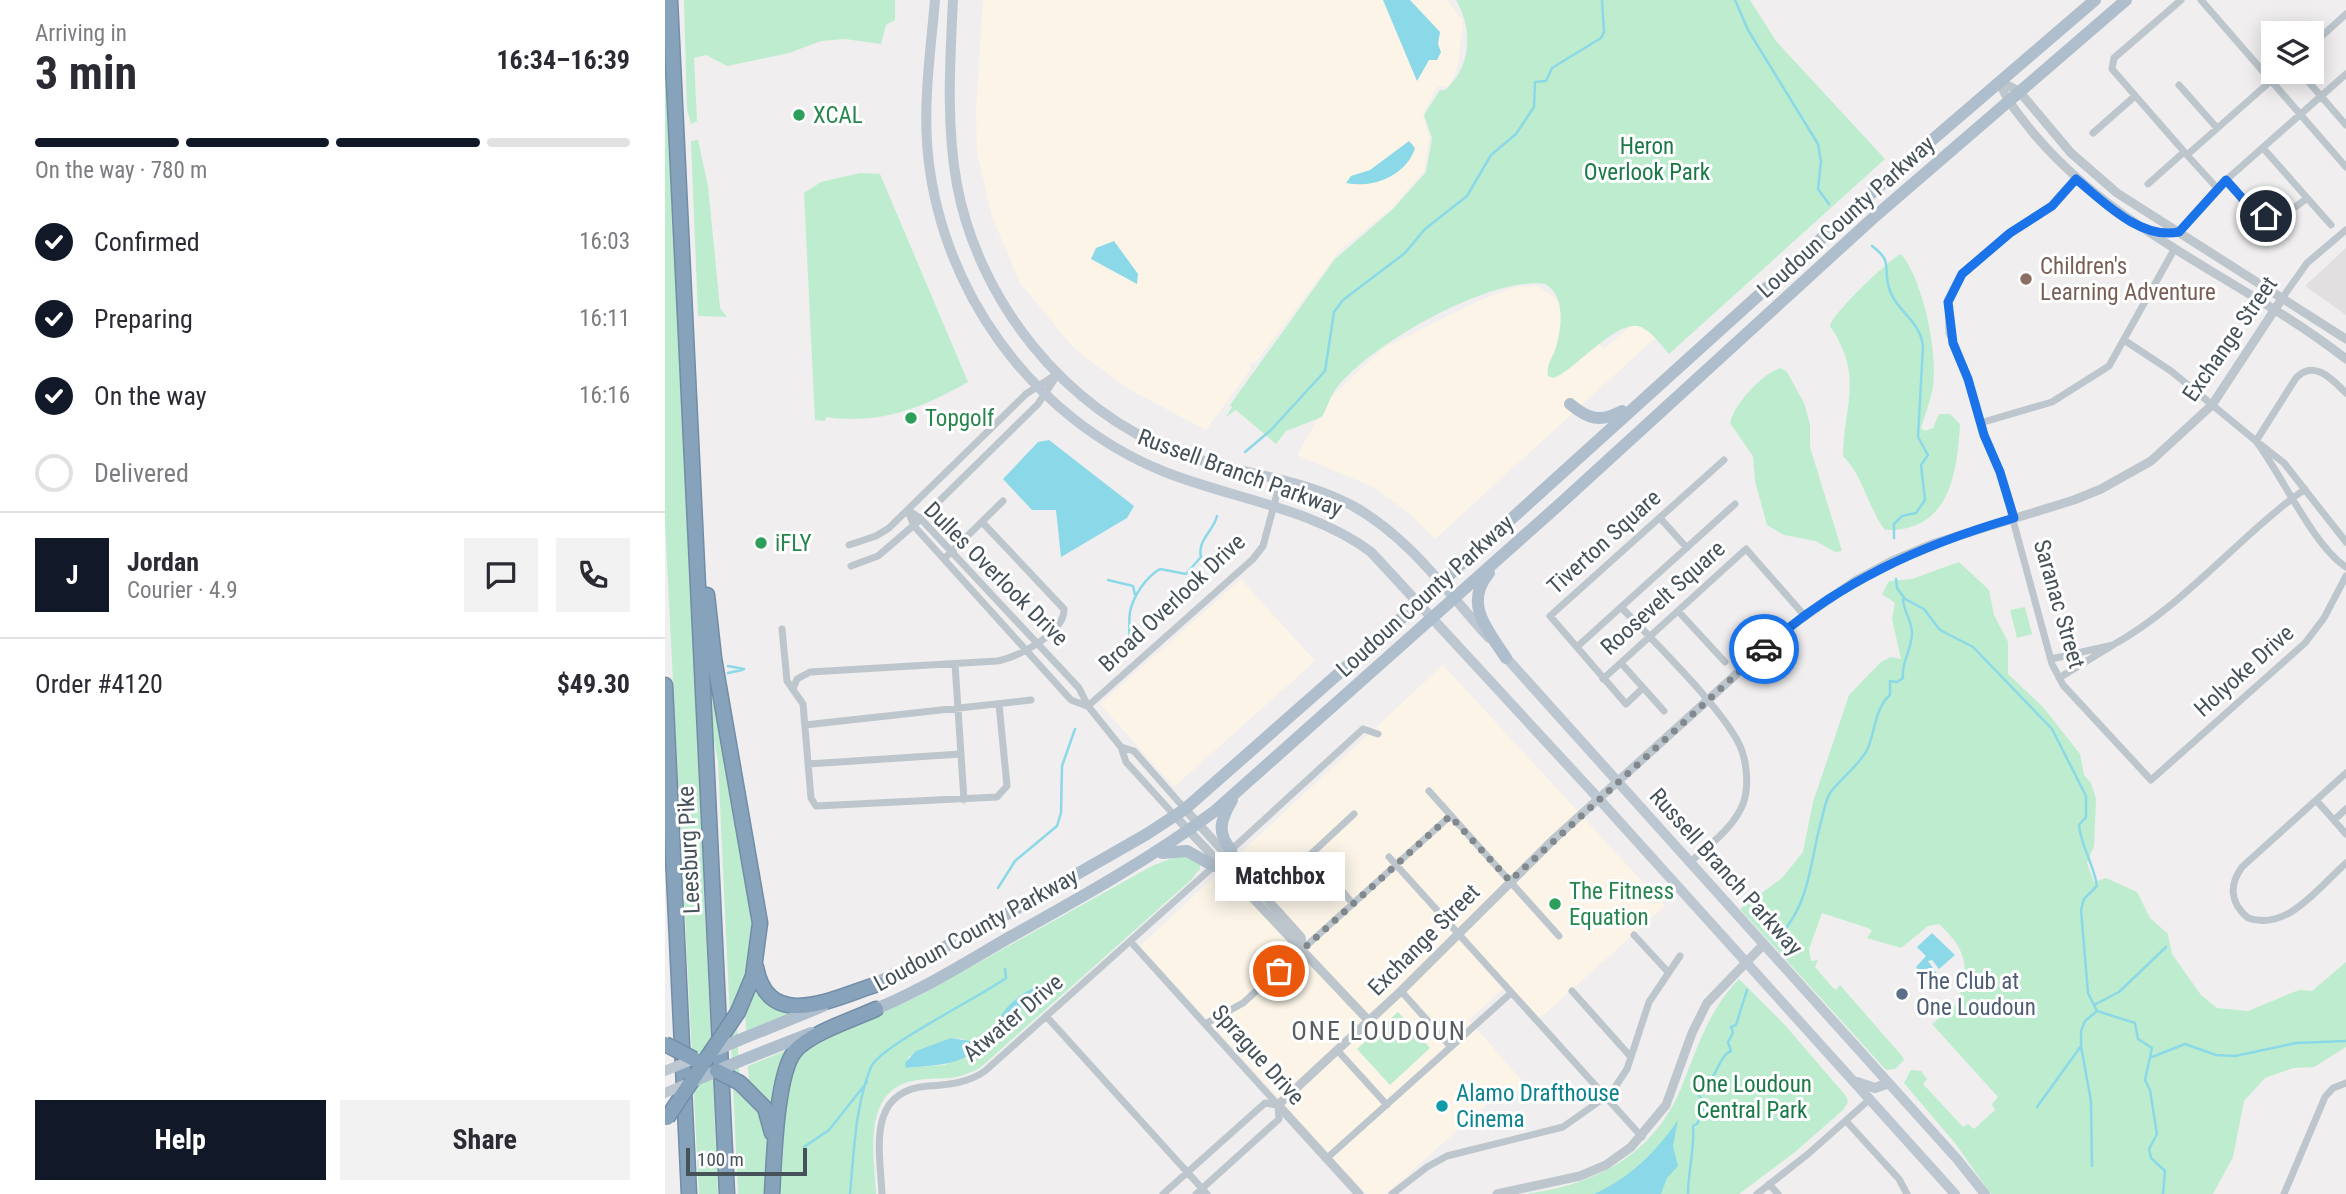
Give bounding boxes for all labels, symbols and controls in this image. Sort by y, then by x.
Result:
text: Arriving in [35,20,127,47]
map controls [2261,21,2324,84]
button: layers [2261,21,2324,84]
text: 16:34–16:39 [496,45,630,75]
text: 3 min [35,46,137,100]
place label: XCAL [813,102,863,129]
marker: XCAL [791,107,807,123]
street label: Loudoun County Parkway [1752,130,1940,304]
park label: Heron Overlook Park [1584,133,1711,186]
text: On the way · 780 m [35,157,207,184]
pin [2236,186,2296,246]
icon: home [2247,197,2285,235]
icon: check [35,223,73,261]
text: Confirmed [94,227,200,257]
text: 16:03 [579,228,630,255]
place label: Children's Learning Adventure [2040,253,2216,306]
marker: Children's Learning Adventure [2018,271,2034,287]
street label: Exchange Street [2177,271,2283,407]
icon: check [35,300,73,338]
text: Preparing [94,304,193,334]
text: 16:11 [579,305,630,332]
icon: check [35,377,73,415]
text: On the way [94,381,207,411]
text: 16:16 [579,382,630,409]
place label: Topgolf [925,405,995,432]
marker: Topgolf [903,410,919,426]
street label: Russell Branch Parkway [1134,423,1346,523]
text: Delivered [94,458,189,488]
street label: Tiverton Square [1542,484,1666,600]
street label: Dulles Overlook Drive [918,496,1074,652]
street label: Loudoun County Parkway [1331,509,1519,683]
street label: Broad Overlook Drive [1093,528,1251,678]
place label: iFLY [775,530,812,557]
marker: iFLY [753,535,769,551]
street label: Roosevelt Square [1595,535,1731,661]
street label: Saranac Street [2028,537,2090,671]
button: chat [464,538,538,612]
button: phone [556,538,630,612]
text: Jordan [127,547,199,577]
text: J [66,560,78,590]
text: Courier · 4.9 [127,577,238,604]
courier [1729,614,1799,684]
street label: Holyoke Drive [2189,619,2299,723]
icon: car [1745,630,1783,668]
text: Order #4120 [35,669,163,699]
text: $49.30 [557,669,630,699]
street label: Russell Branch Parkway [1644,783,1808,961]
street label: Leesburg Pike [672,785,706,915]
callout: Matchbox [1214,852,1344,901]
street label: Loudoun County Parkway [869,862,1083,997]
text: Matchbox [1235,863,1325,890]
place label: The Fitness Equation [1569,878,1674,931]
street label: Exchange Street [1363,879,1485,1001]
marker: The Fitness Equation [1547,896,1563,912]
pin [1249,941,1309,1001]
icon: bag [1260,952,1298,990]
place label: The Club at One Loudoun [1916,968,2036,1021]
street label: Atwater Drive [958,969,1068,1067]
marker: The Club at One Loudoun [1894,986,1910,1002]
street label: Sprague Drive [1206,999,1310,1111]
district label: ONE LOUDOUN [1291,1016,1467,1046]
park label: One Loudoun Central Park [1692,1071,1812,1124]
place label: Alamo Drafthouse Cinema [1456,1080,1620,1133]
marker: Alamo Drafthouse Cinema [1434,1098,1450,1114]
button: Help [35,1100,326,1180]
button: Share [340,1100,630,1180]
scale bar [686,1145,807,1177]
text: 100 m [697,1148,744,1171]

